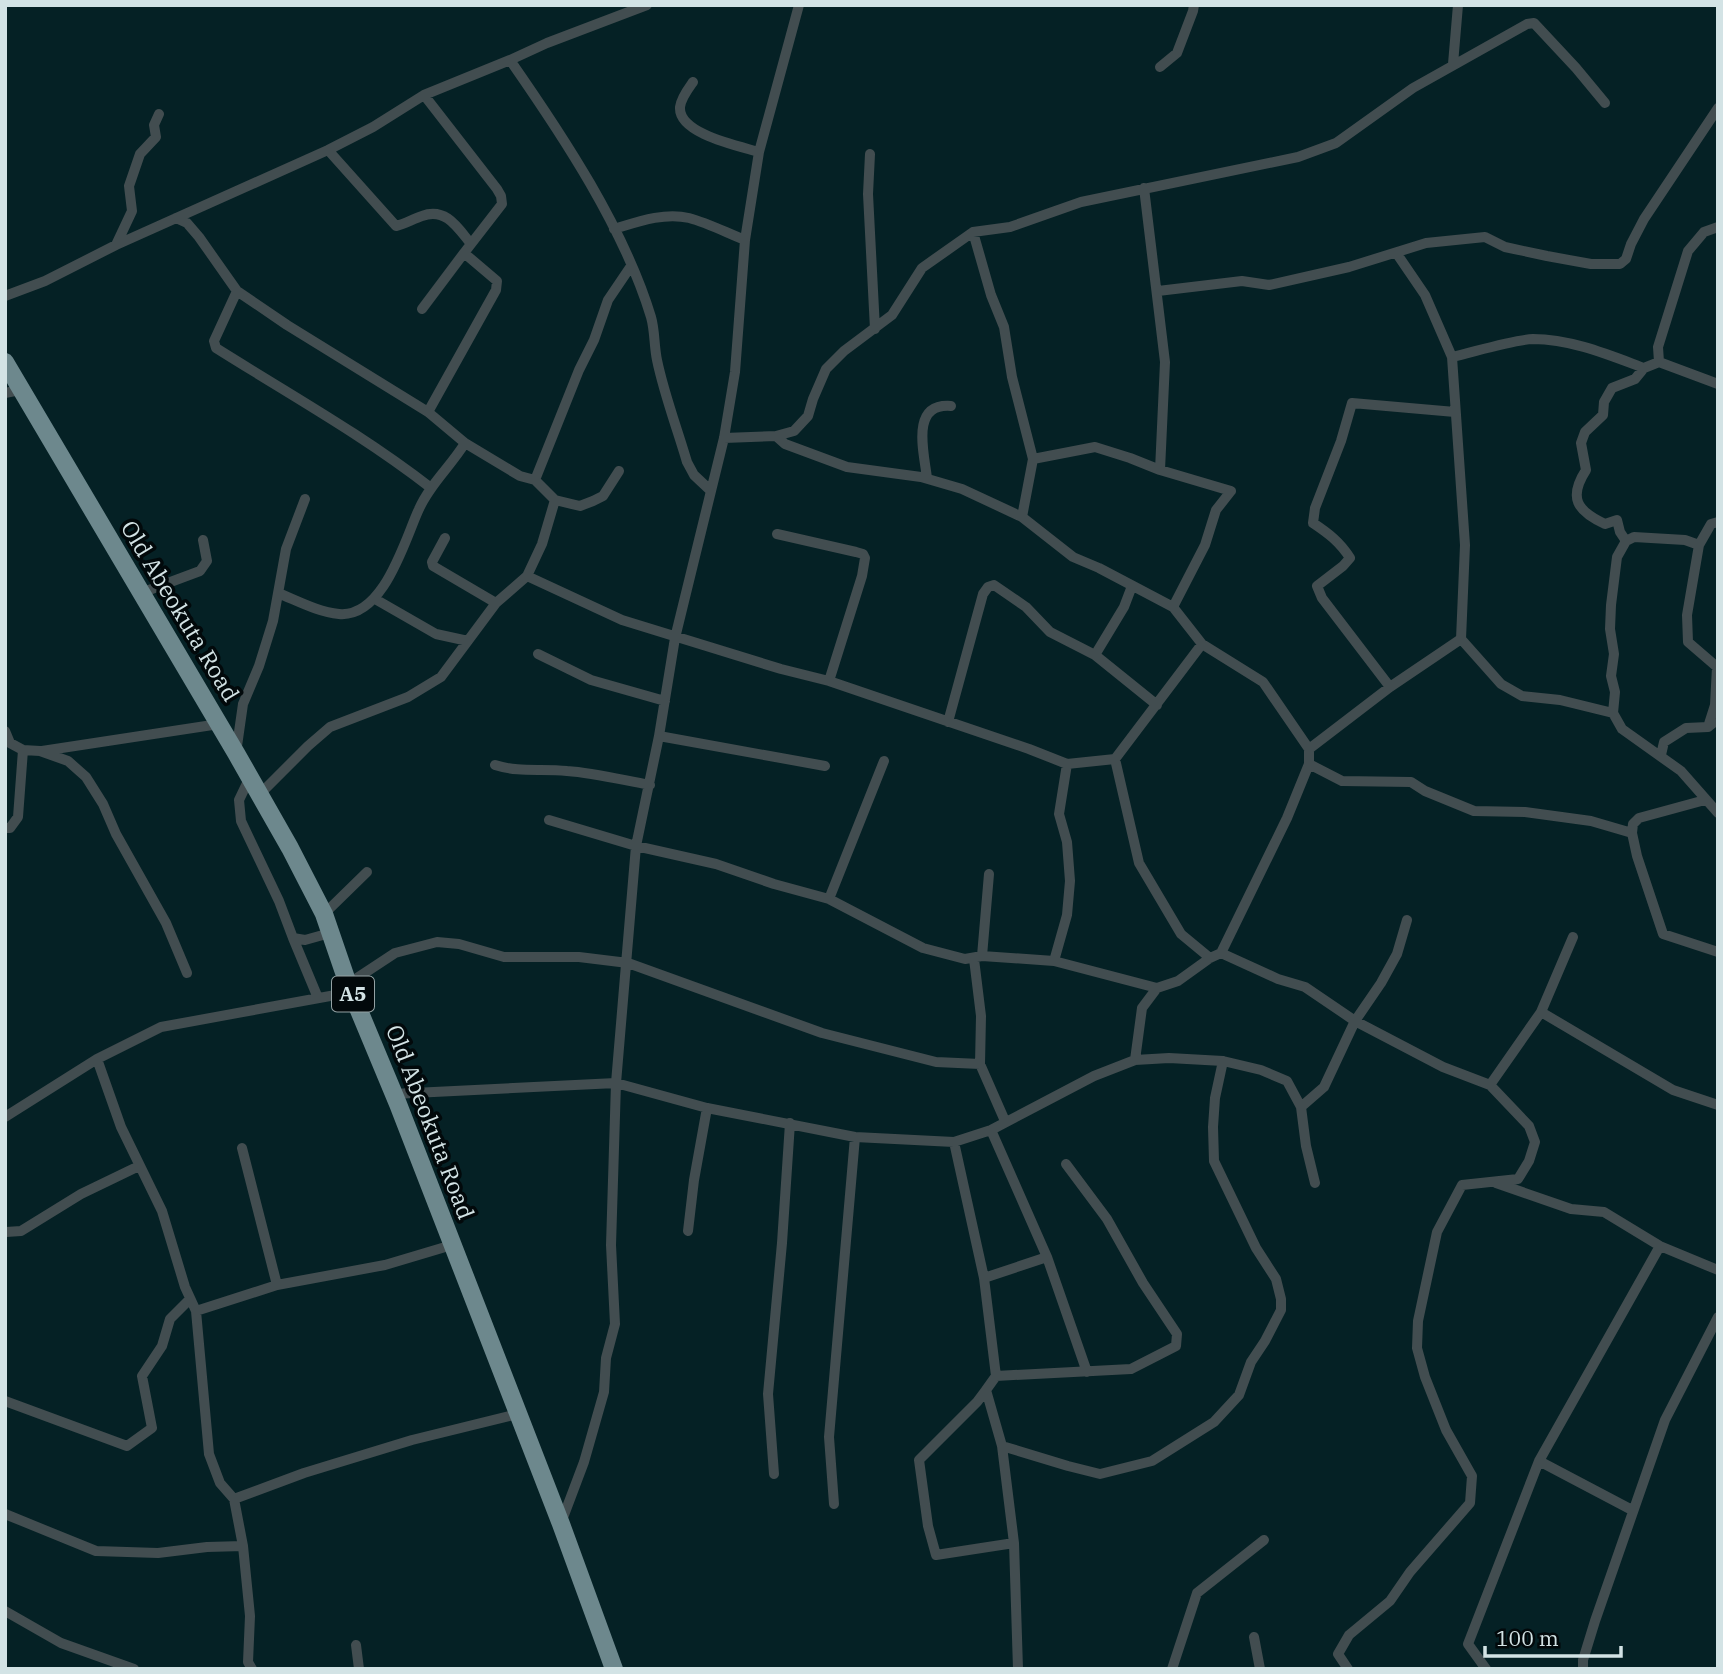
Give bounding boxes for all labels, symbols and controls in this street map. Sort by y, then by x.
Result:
street label: Old Abeokuta Road [115,514,247,707]
road number: A5 [332,976,374,1012]
street label: Old Abeokuta Road [380,1020,482,1223]
scale bar [1485,1614,1622,1658]
text: 100 m [1496,1624,1559,1652]

